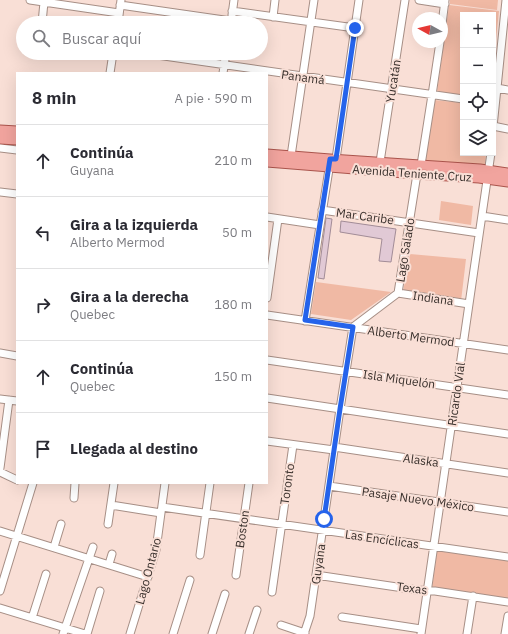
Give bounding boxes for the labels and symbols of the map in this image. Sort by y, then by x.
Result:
north arrow [412,12,448,48]
route end [346,19,364,37]
street label: Yucatán [382,58,404,104]
street label: Panamá [280,67,326,88]
street label: Avenida Teniente Cruz [352,161,473,185]
street label: Mar Caribe [335,205,395,228]
street label: Lago Salado [393,216,418,283]
street label: Indiana [412,288,455,308]
street label: Alberto Mermod [367,322,455,350]
street label: Ricardo Vial [444,361,468,427]
street label: Isla Miquelón [362,366,436,392]
street label: Alaska [402,450,440,470]
street label: Toronto [277,462,297,506]
street label: Pasaje Nuevo México [361,484,475,514]
street label: Boston [232,509,252,549]
route start [315,510,333,528]
street label: Las Encíclicas [344,526,420,552]
street label: Lago Ontario [132,536,164,606]
street label: Guyana [308,542,328,585]
street label: Texas [396,579,428,597]

